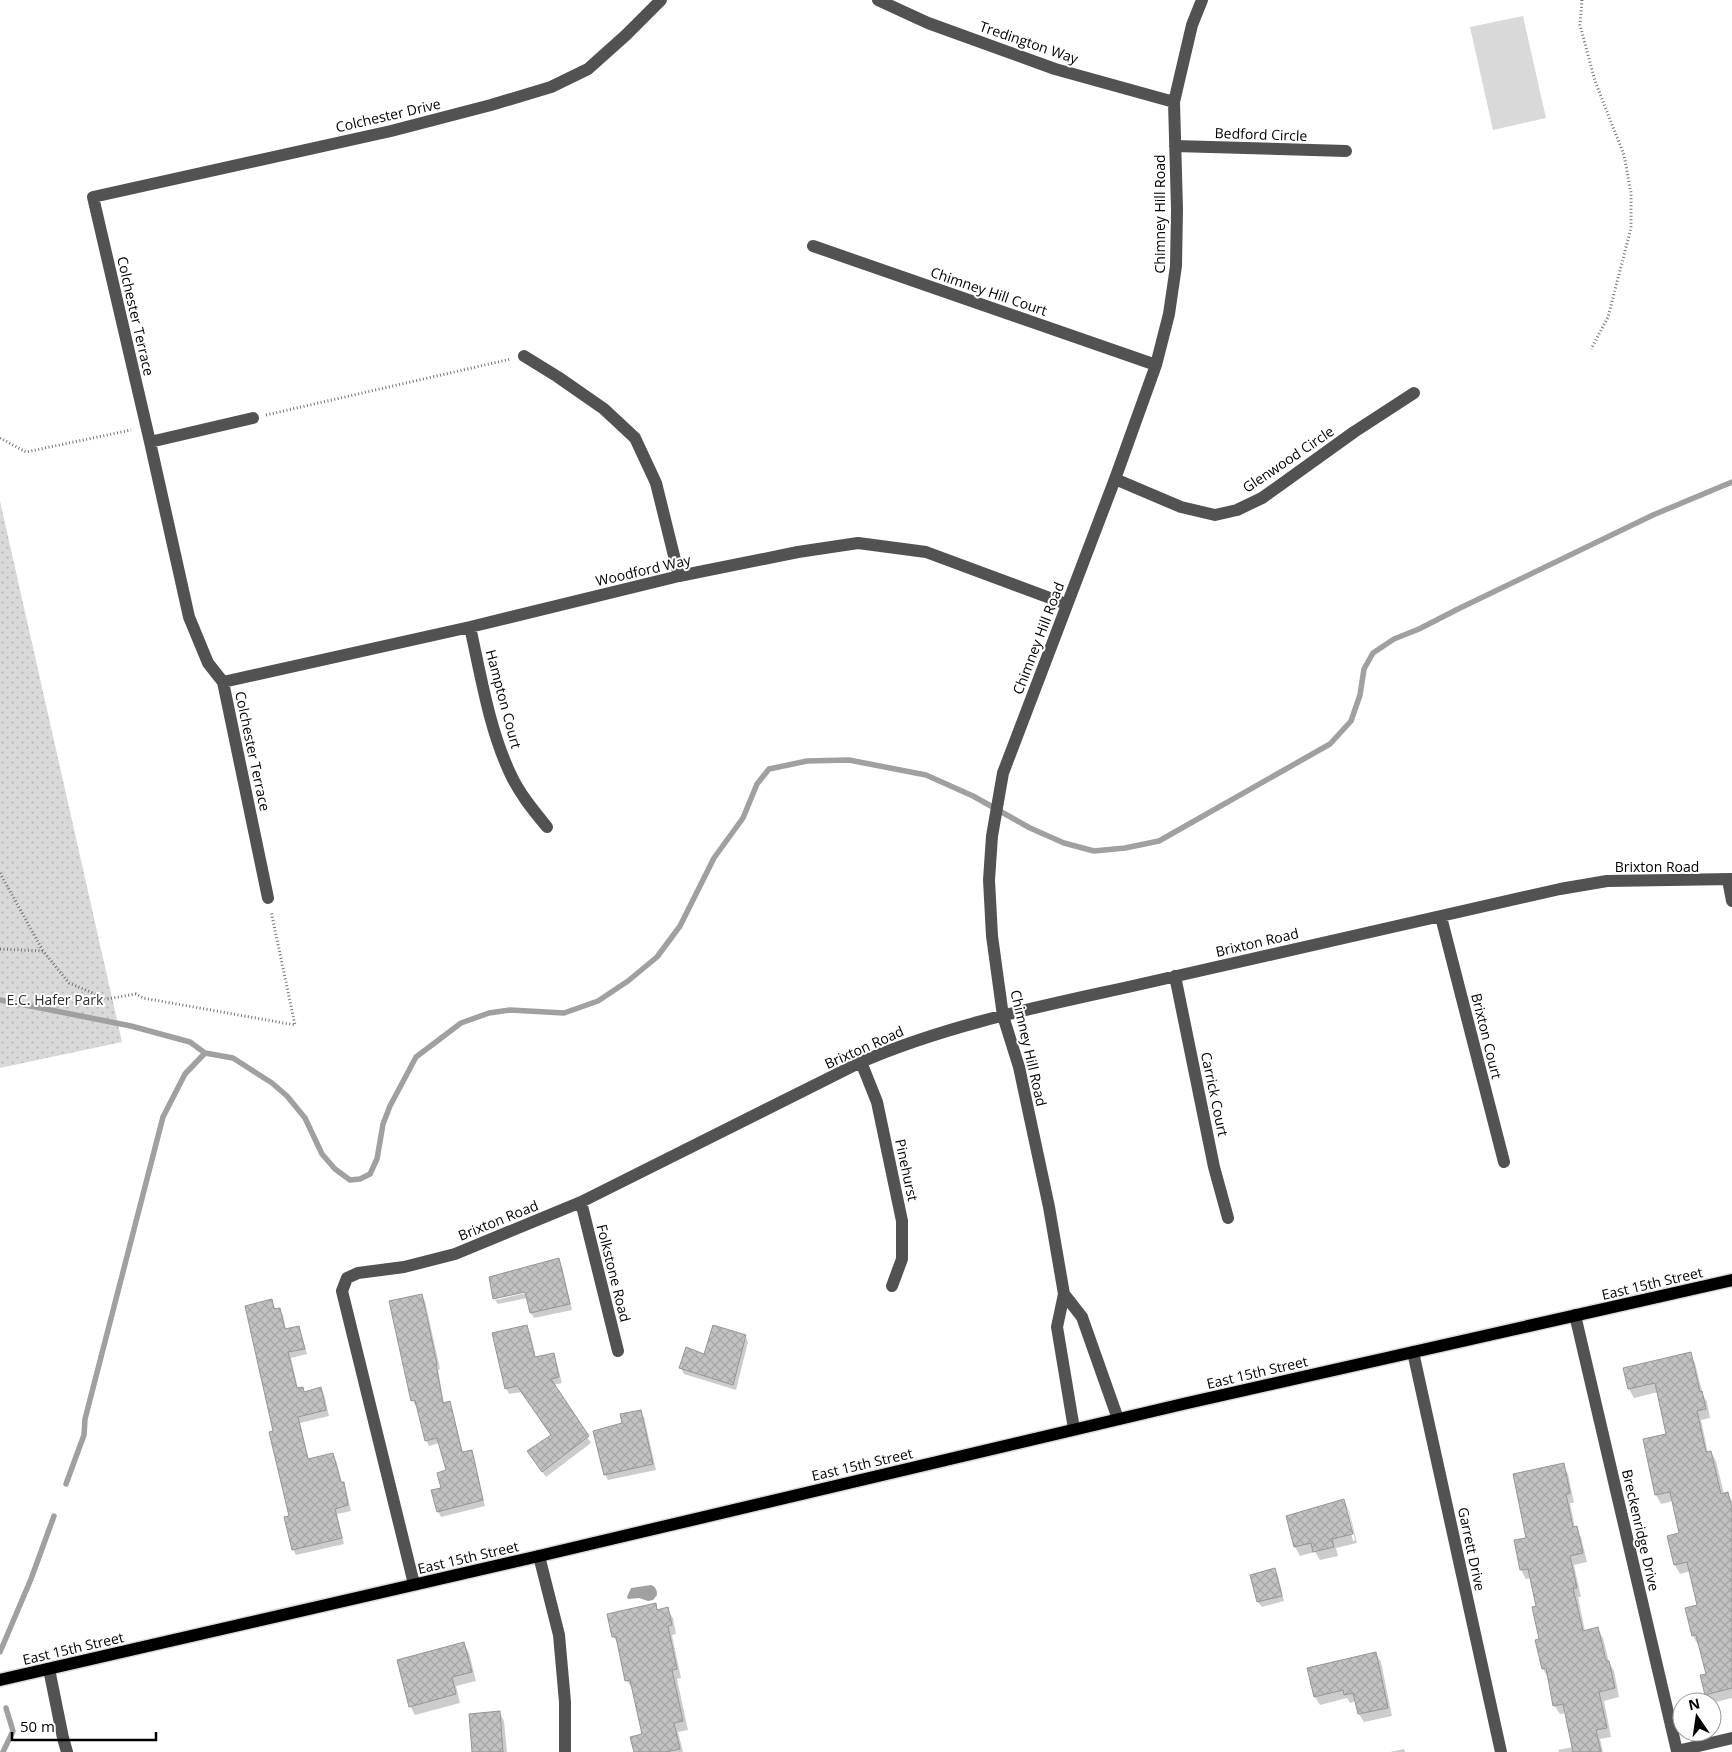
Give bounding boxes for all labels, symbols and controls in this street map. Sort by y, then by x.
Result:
street label: Tredington Way [977,16,1082,68]
street label: Colchester Drive [334,94,442,136]
street label: Bedford Circle [1214,123,1308,145]
street label: Chimney Hill Road [1150,155,1169,273]
street label: Colchester Terrace [113,254,159,378]
street label: Chimney Hill Court [928,262,1050,320]
street label: Glenwood Circle [1239,421,1337,497]
street label: Woodford Way [594,550,693,590]
street label: Chimney Hill Road [1008,579,1068,697]
street label: Hampton Court [482,647,526,751]
street label: Colchester Terrace [231,689,275,813]
street label: Brixton Road [1615,857,1699,876]
street label: Brixton Road [1214,923,1300,961]
street label: Chimney Hill Road [1006,988,1052,1108]
park label: E.C. Hafer Park [7,990,104,1009]
street label: Brixton Court [1467,991,1507,1081]
street label: Brixton Road [821,1021,907,1073]
street label: Carrick Court [1197,1050,1233,1138]
street label: Pinehurst [891,1137,923,1203]
street label: Brixton Road [455,1195,541,1245]
street label: Folkstone Road [593,1222,635,1324]
street label: East 15th Street [1600,1262,1704,1304]
street label: East 15th Street [1205,1351,1309,1393]
street label: East 15th Street [810,1443,914,1485]
street label: Breckenridge Drive [1618,1467,1664,1593]
street label: Garrett Drive [1454,1505,1490,1593]
street label: East 15th Street [416,1536,520,1578]
street label: East 15th Street [21,1627,125,1669]
north arrow [1672,1692,1722,1742]
text: N [1686,1693,1702,1714]
scale bar [12,1710,156,1742]
text: 50 m [20,1716,55,1736]

